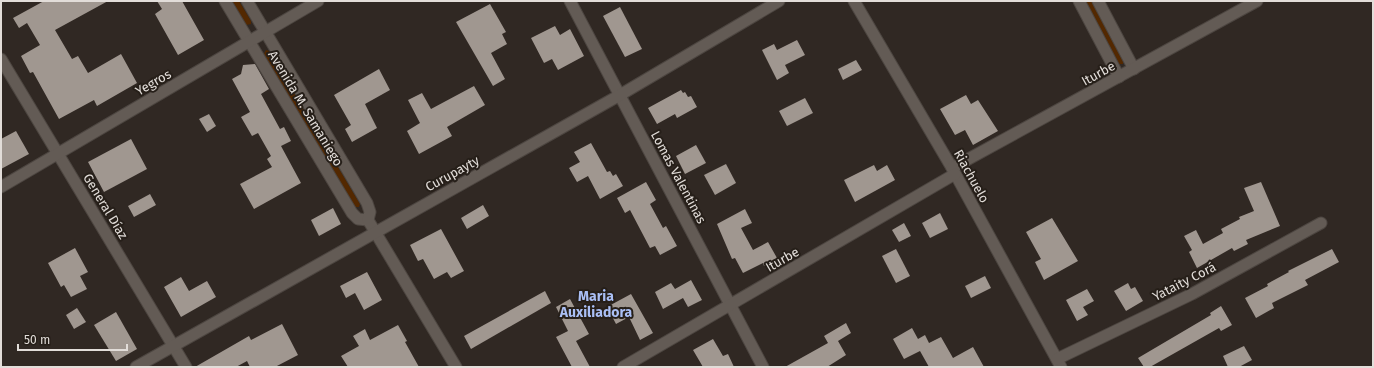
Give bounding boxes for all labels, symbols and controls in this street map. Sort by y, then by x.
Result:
street label: Avenida M. Samaniego [265,48,346,169]
street label: Iturbe [1079,58,1118,89]
street label: Yegros [133,66,174,99]
street label: Lomas Valentinas [648,128,709,226]
street label: Riachuelo [951,147,992,205]
street label: Curupayty [423,152,482,194]
street label: General Díaz [80,171,131,242]
street label: Iturbe [763,244,802,275]
street label: Yataity Corá [1150,259,1218,304]
district label: Maria Auxiliadora [559,288,633,321]
scale bar [18,326,127,352]
text: 50 m [24,333,50,347]

